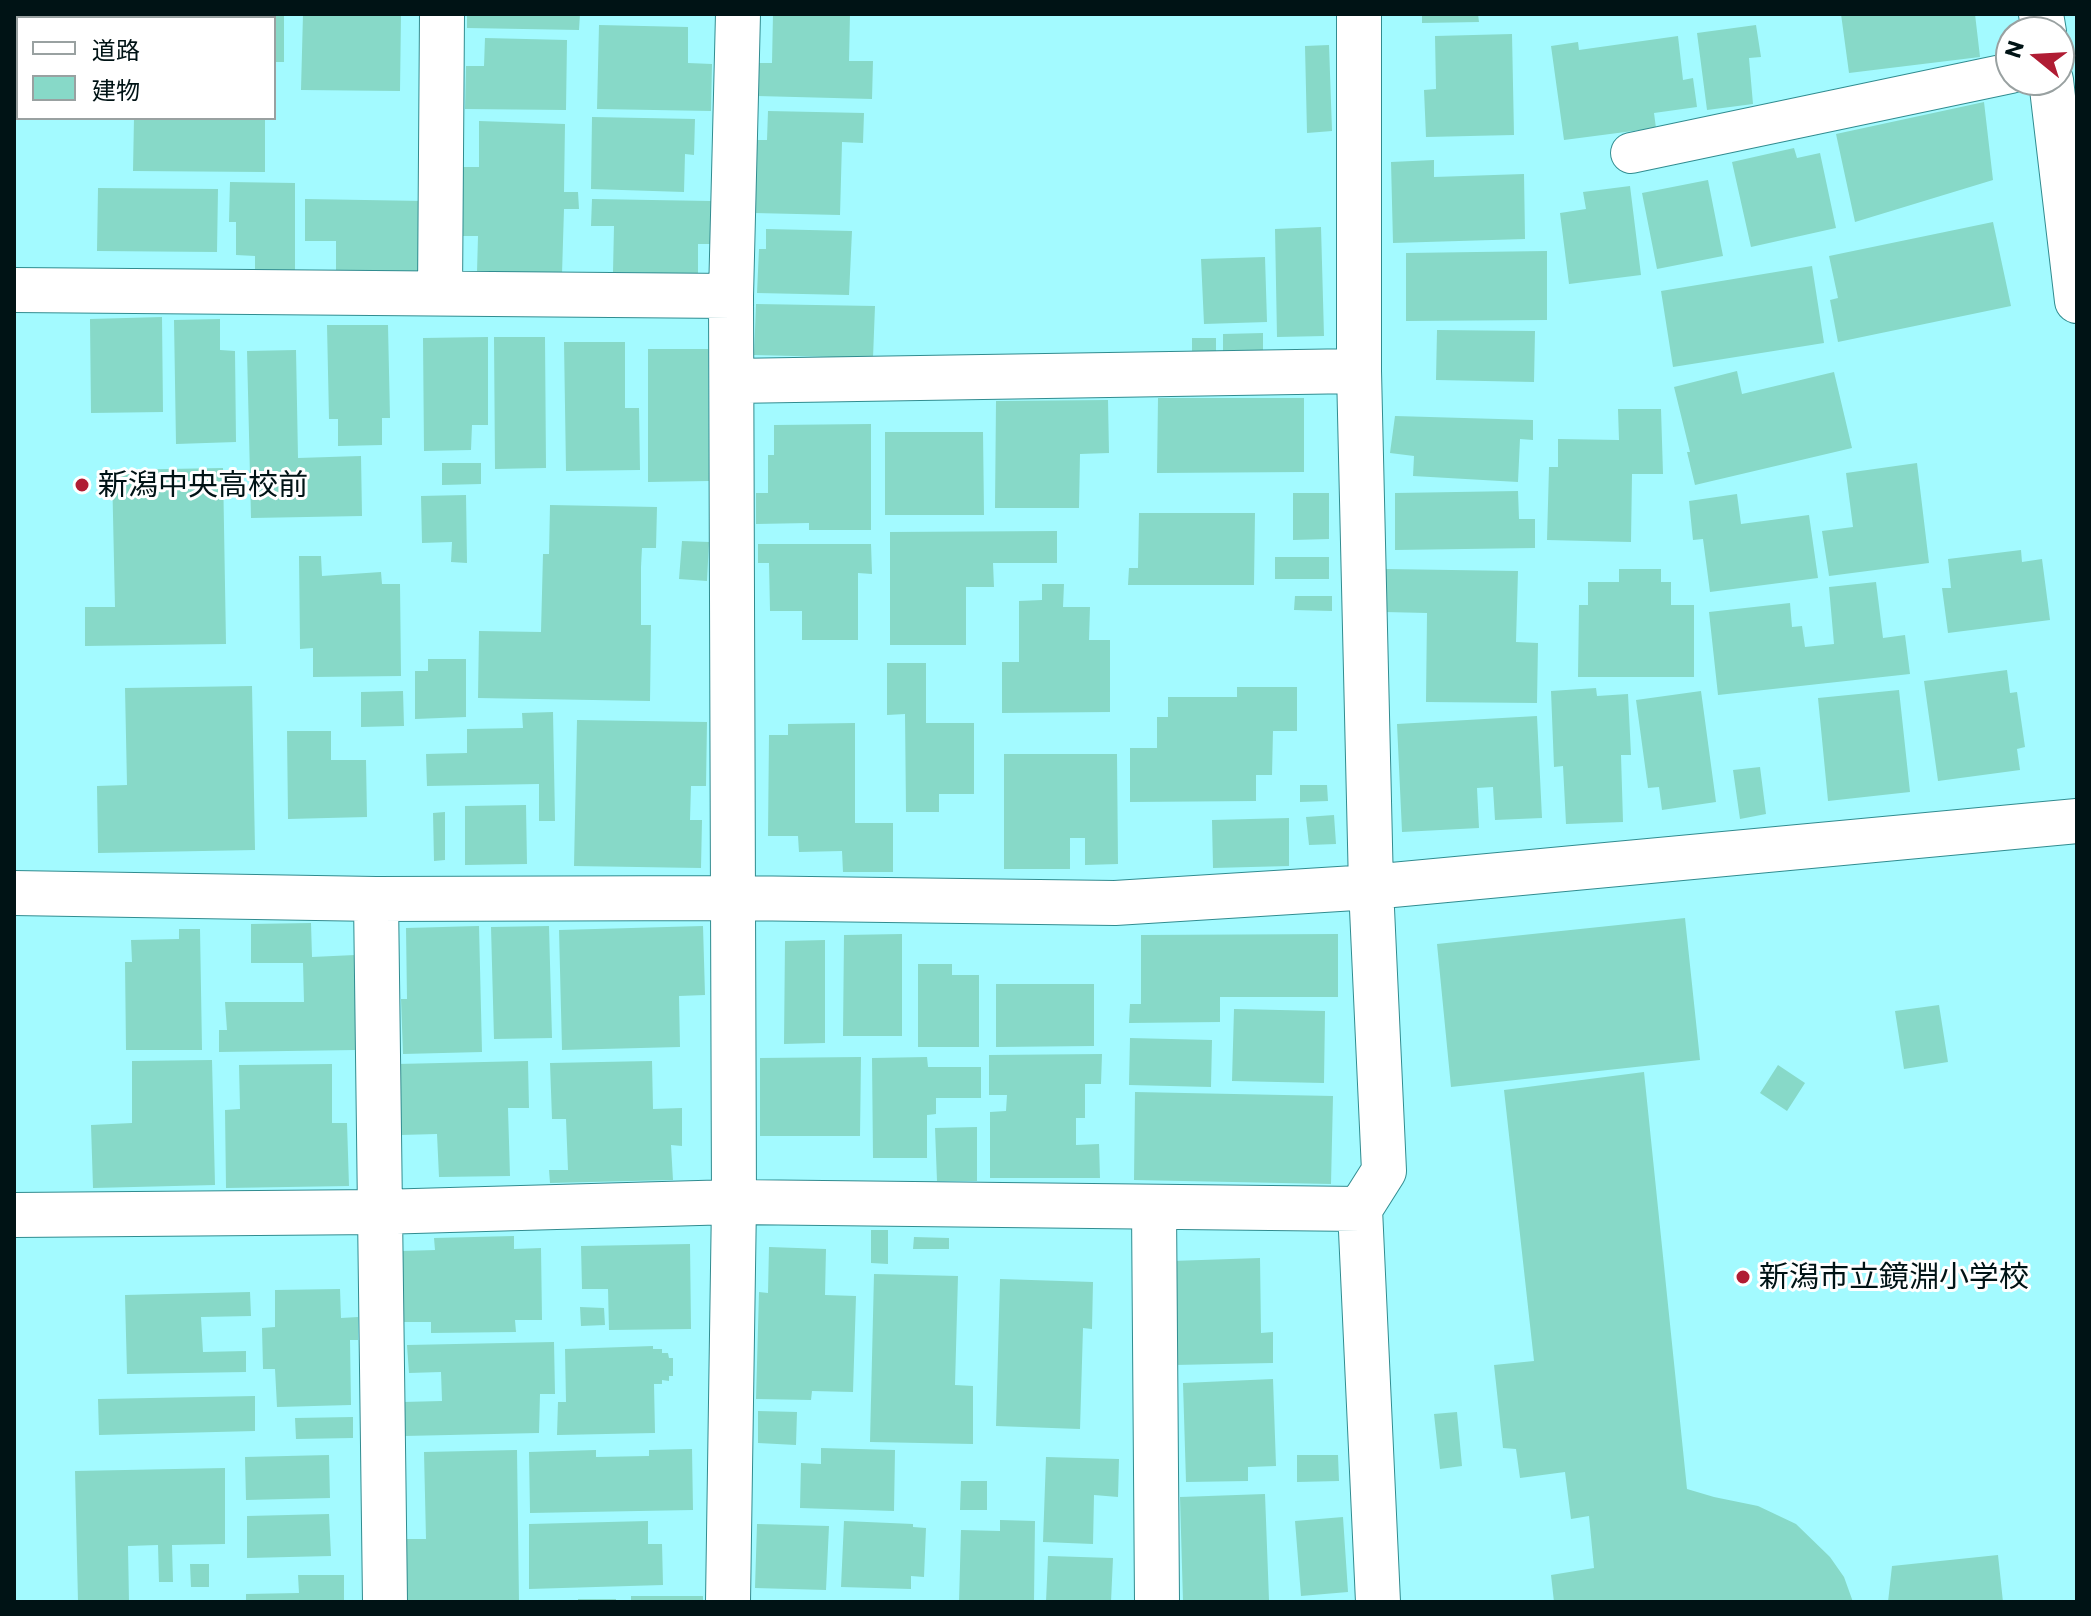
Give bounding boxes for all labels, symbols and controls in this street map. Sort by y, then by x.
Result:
legend [16,16,276,120]
north arrow [1995,16,2075,96]
text: 道路 [92,35,140,64]
text: N [1998,37,2029,61]
text: 建物 [92,75,140,104]
place label: 新潟中央高校前 [98,467,308,503]
marker: 新潟中央高校前 [73,476,91,494]
place label: 新潟市立鏡淵小学校 [1759,1259,2029,1295]
marker: 新潟市立鏡淵小学校 [1734,1268,1752,1286]

